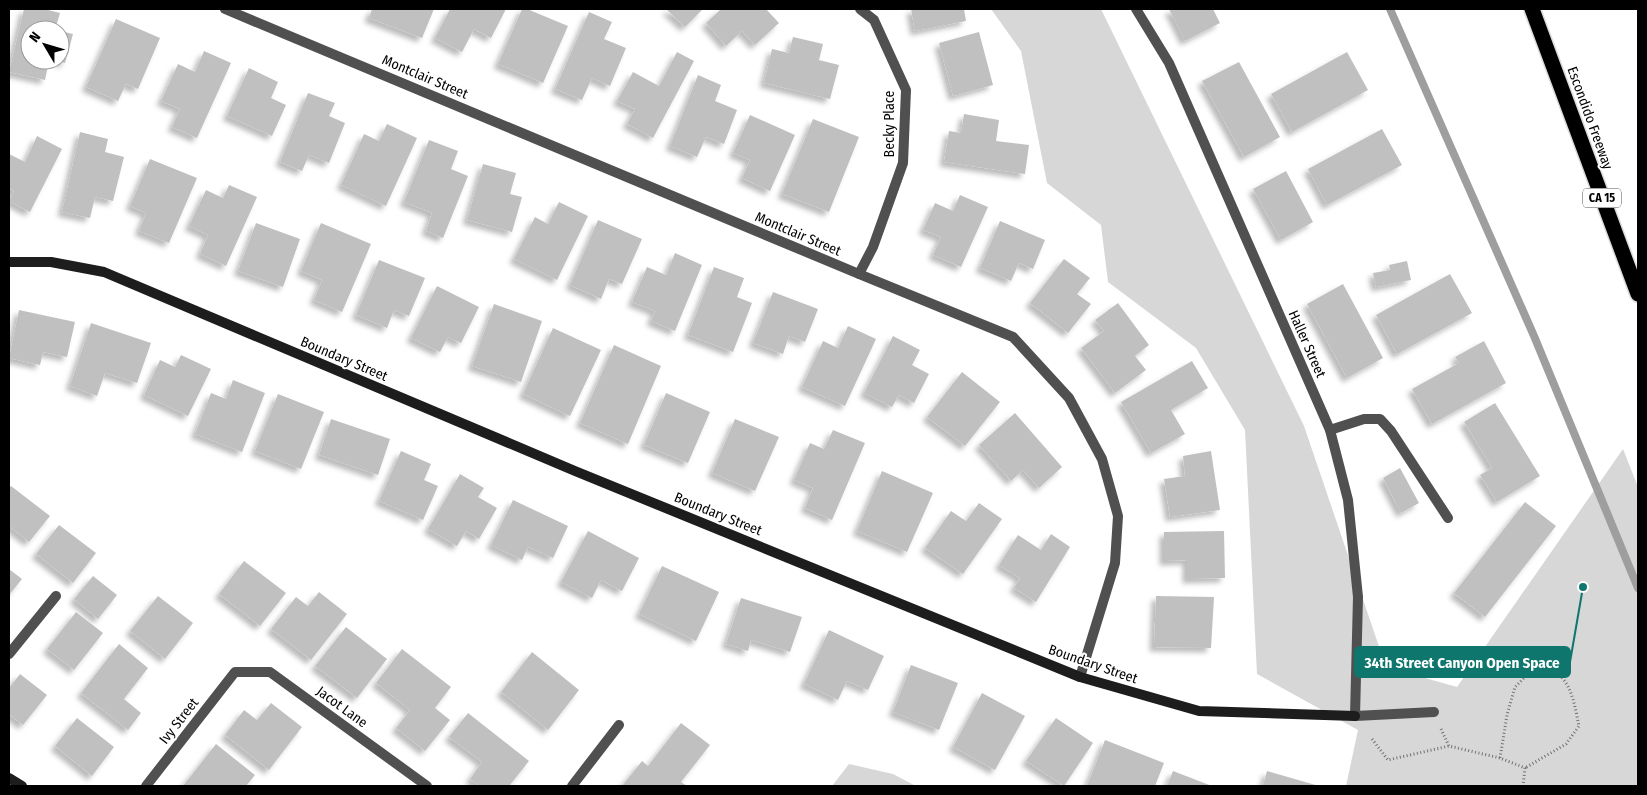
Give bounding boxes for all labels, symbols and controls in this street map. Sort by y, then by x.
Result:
north arrow [20,20,70,70]
text: N [26,29,44,46]
street label: Montclair Street [379,51,471,103]
street label: Escondido Freeway [1564,64,1617,172]
street label: Becky Place [881,90,898,157]
road number: CA 15 [1583,188,1621,208]
street label: Montclair Street [752,208,844,260]
street label: Haller Street [1285,308,1330,381]
street label: Boundary Street [298,333,390,385]
street label: Boundary Street [672,489,765,539]
street label: Boundary Street [1046,641,1140,687]
callout: 34th Street Canyon Open Space [1355,647,1570,677]
text: 34th Street Canyon Open Space [1363,654,1560,672]
street label: Jacot Lane [313,683,371,731]
street label: Ivy Street [156,694,203,747]

